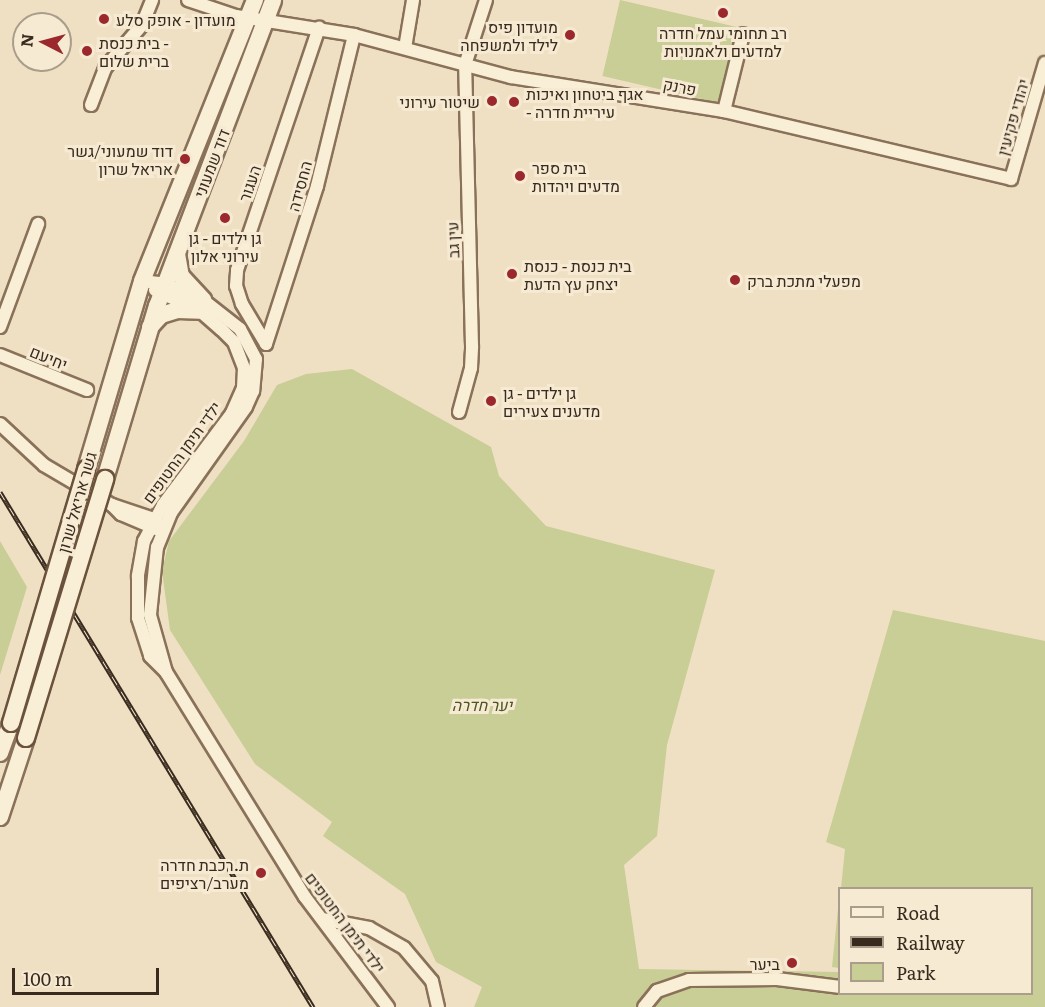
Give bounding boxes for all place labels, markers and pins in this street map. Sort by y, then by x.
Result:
marker: רב תחומי עמל חדרה למדעים ולאמנויות [716,6,730,20]
place label: מועדון - אופק סלע [116,9,236,29]
marker: מועדון - אופק סלע [97,12,111,26]
place label: מועדון פיס לילד ולמשפחה [460,16,558,54]
place label: רב תחומי עמל חדרה למדעים ולאמנויות [659,22,787,60]
marker: מועדון פיס לילד ולמשפחה [563,28,577,42]
place label: בית כנסת - ברית שלום [99,32,169,70]
marker: בית כנסת - ברית שלום [80,44,94,58]
place label: אגף ביטחון ואיכות - עיריית חדרה [526,83,644,121]
place label: שיטור עירוני [400,91,480,111]
marker: שיטור עירוני [485,94,499,108]
marker: אגף ביטחון ואיכות - עיריית חדרה [507,95,521,109]
place label: דוד שמעוני/גשר אריאל שרון [67,140,173,178]
marker: דוד שמעוני/גשר אריאל שרון [178,152,192,166]
place label: בית ספר מדעים ויהדות [532,157,620,195]
marker: בית ספר מדעים ויהדות [513,169,527,183]
marker: גן ילדים - גן עירוני אלון [218,211,232,225]
place label: גן ילדים - גן עירוני אלון [188,227,262,265]
place label: בית כנסת - כנסת יצחק עץ הדעת [524,255,632,293]
marker: בית כנסת - כנסת יצחק עץ הדעת [505,267,519,281]
place label: מפעלי מתכת ברק [747,270,861,290]
marker: מפעלי מתכת ברק [728,273,742,287]
place label: גן ילדים - גן מדענים צעירים [503,382,600,420]
marker: גן ילדים - גן מדענים צעירים [484,394,498,408]
place label: ת.רכבת חדרה מערב/רציפים [160,854,249,892]
marker: ת.רכבת חדרה מערב/רציפים [254,866,268,880]
place label: ביער [750,953,780,973]
marker: ביער [785,956,799,970]

